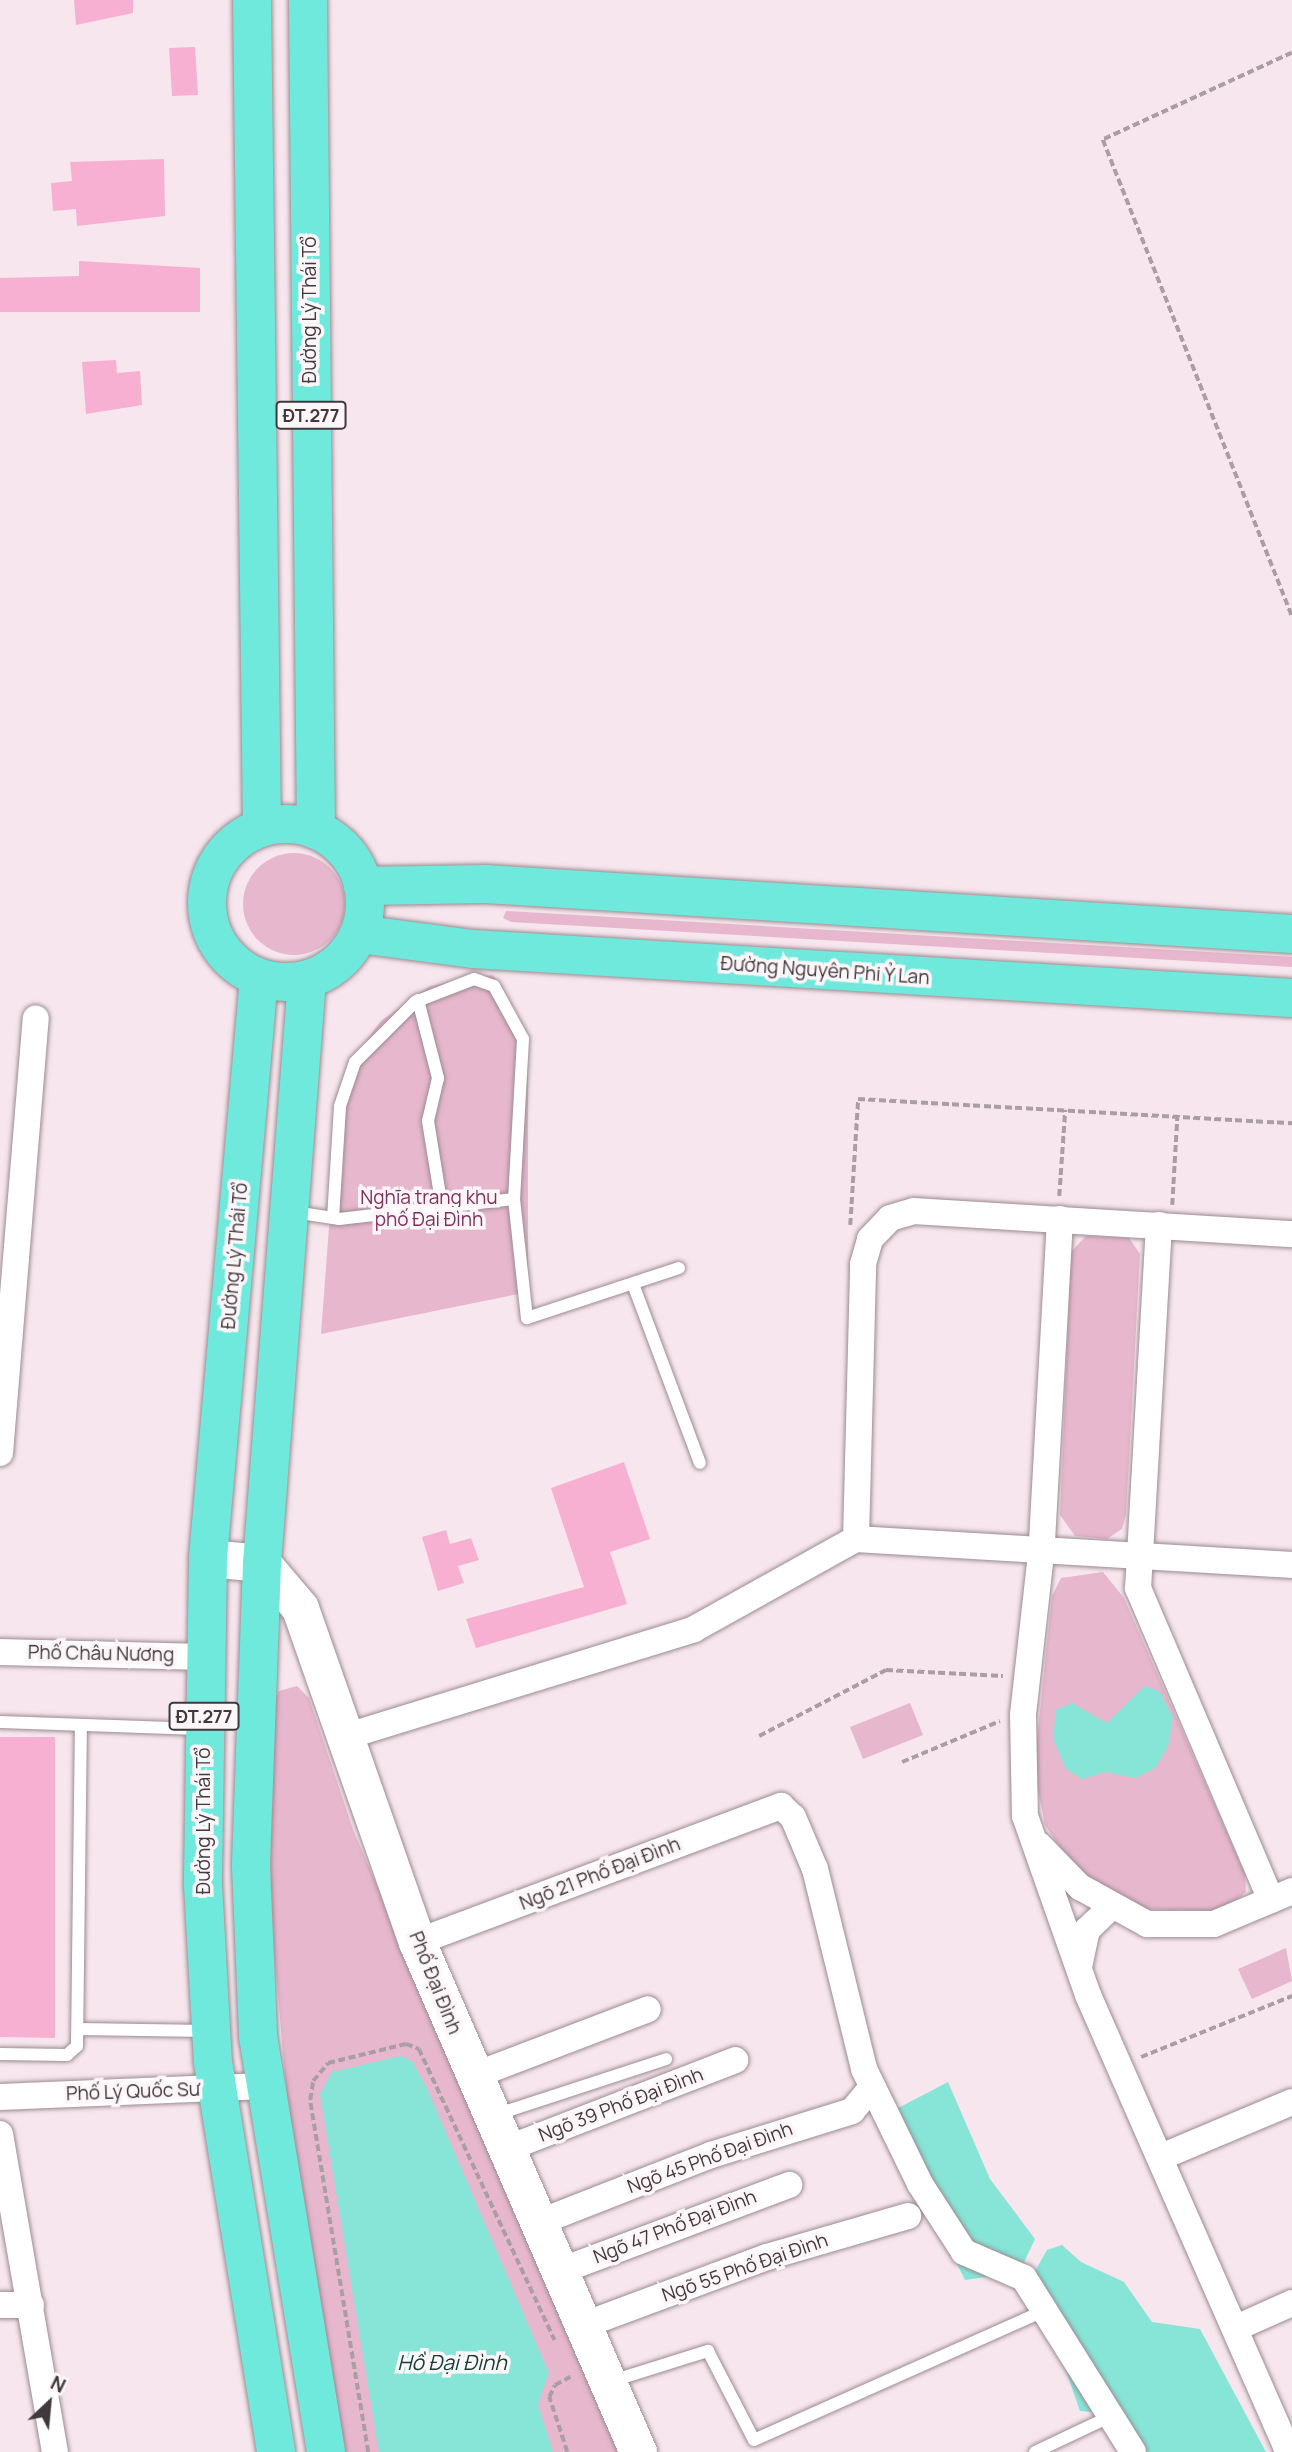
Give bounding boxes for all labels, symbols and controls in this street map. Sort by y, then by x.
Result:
street label: Đường Lý Thái Tổ [299,237,321,383]
road number: ĐT.277 [274,400,348,430]
street label: Đường Nguyên Phi Ỷ Lan [719,952,931,990]
street label: Đường Lý Thái Tổ [217,1182,253,1330]
park label: Nghĩa trang khu phố Đại Đình [360,1187,498,1231]
street label: Phố Châu Nương [28,1641,174,1667]
road number: ĐT.277 [167,1702,241,1730]
street label: Đường Lý Thái Tổ [193,1748,215,1894]
street label: Ngõ 21 Phố Đại Đình [516,1833,684,1915]
street label: Phố Đại Đình [404,1928,466,2038]
street label: Ngõ 39 Phố Đại Đình [536,2063,706,2147]
street label: Phố Lý Quốc Sư [66,2078,200,2106]
street label: Ngõ 45 Phố Đại Đình [624,2118,796,2198]
street label: Ngõ 47 Phố Đại Đình [590,2185,760,2269]
street label: Ngõ 55 Phố Đại Đình [659,2229,831,2307]
water label: Hồ Đại Đình [397,2349,507,2375]
north arrow [14,2368,84,2438]
text: N [46,2369,70,2399]

